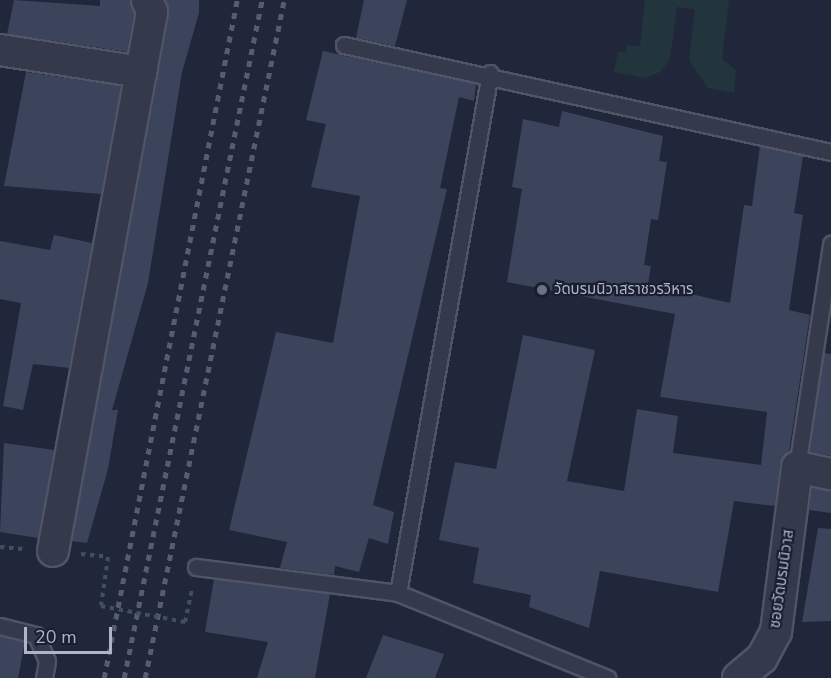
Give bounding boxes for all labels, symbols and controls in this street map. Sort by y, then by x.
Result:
place label: วัดบรมนิวาสราชวรวิหาร [554,281,693,299]
marker: วัดบรมนิวาสราชวรวิหาร [535,283,549,297]
street label: ซอยวัดบรมนิวาส [766,529,798,629]
scale bar [27,615,116,653]
text: 20 m [35,625,77,649]

